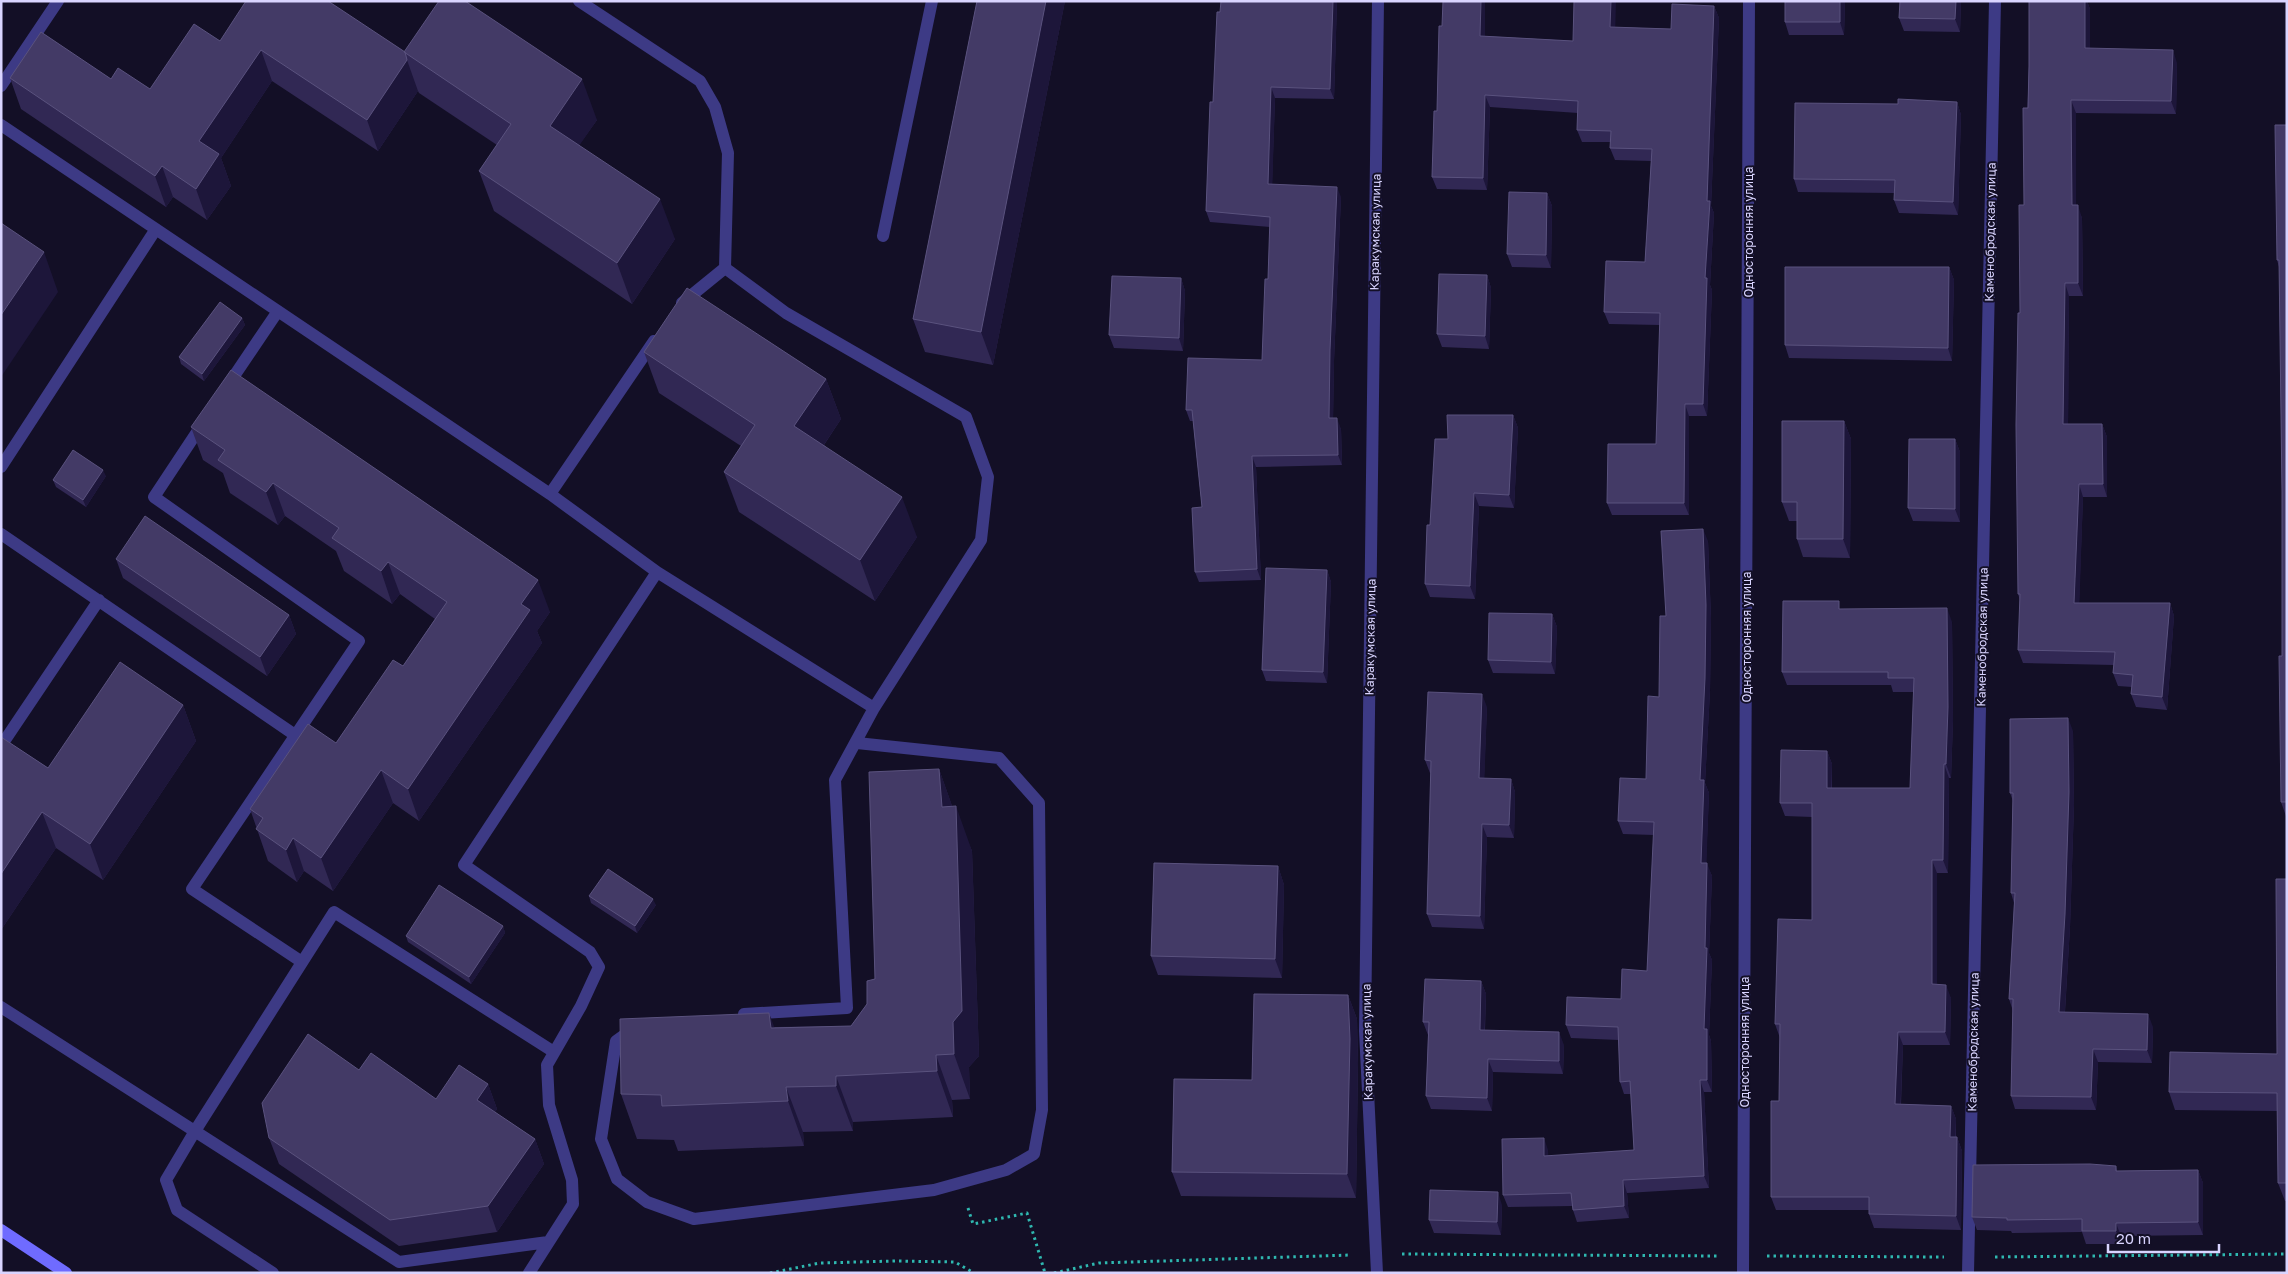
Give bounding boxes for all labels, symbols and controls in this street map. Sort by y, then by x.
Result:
street label: Каменобродская улица [1981,162,1999,302]
street label: Односторонняя улица [1741,167,1756,297]
street label: Каракумская улица [1366,174,1384,290]
street label: Каменобродская улица [1973,567,1991,707]
street label: Односторонняя улица [1739,572,1754,702]
street label: Каракумская улица [1361,579,1379,695]
street label: Каменобродская улица [1964,972,1982,1112]
street label: Односторонняя улица [1737,977,1752,1107]
street label: Каракумская улица [1358,984,1376,1100]
scale bar [2108,1222,2219,1254]
text: 20 m [2116,1229,2151,1247]

